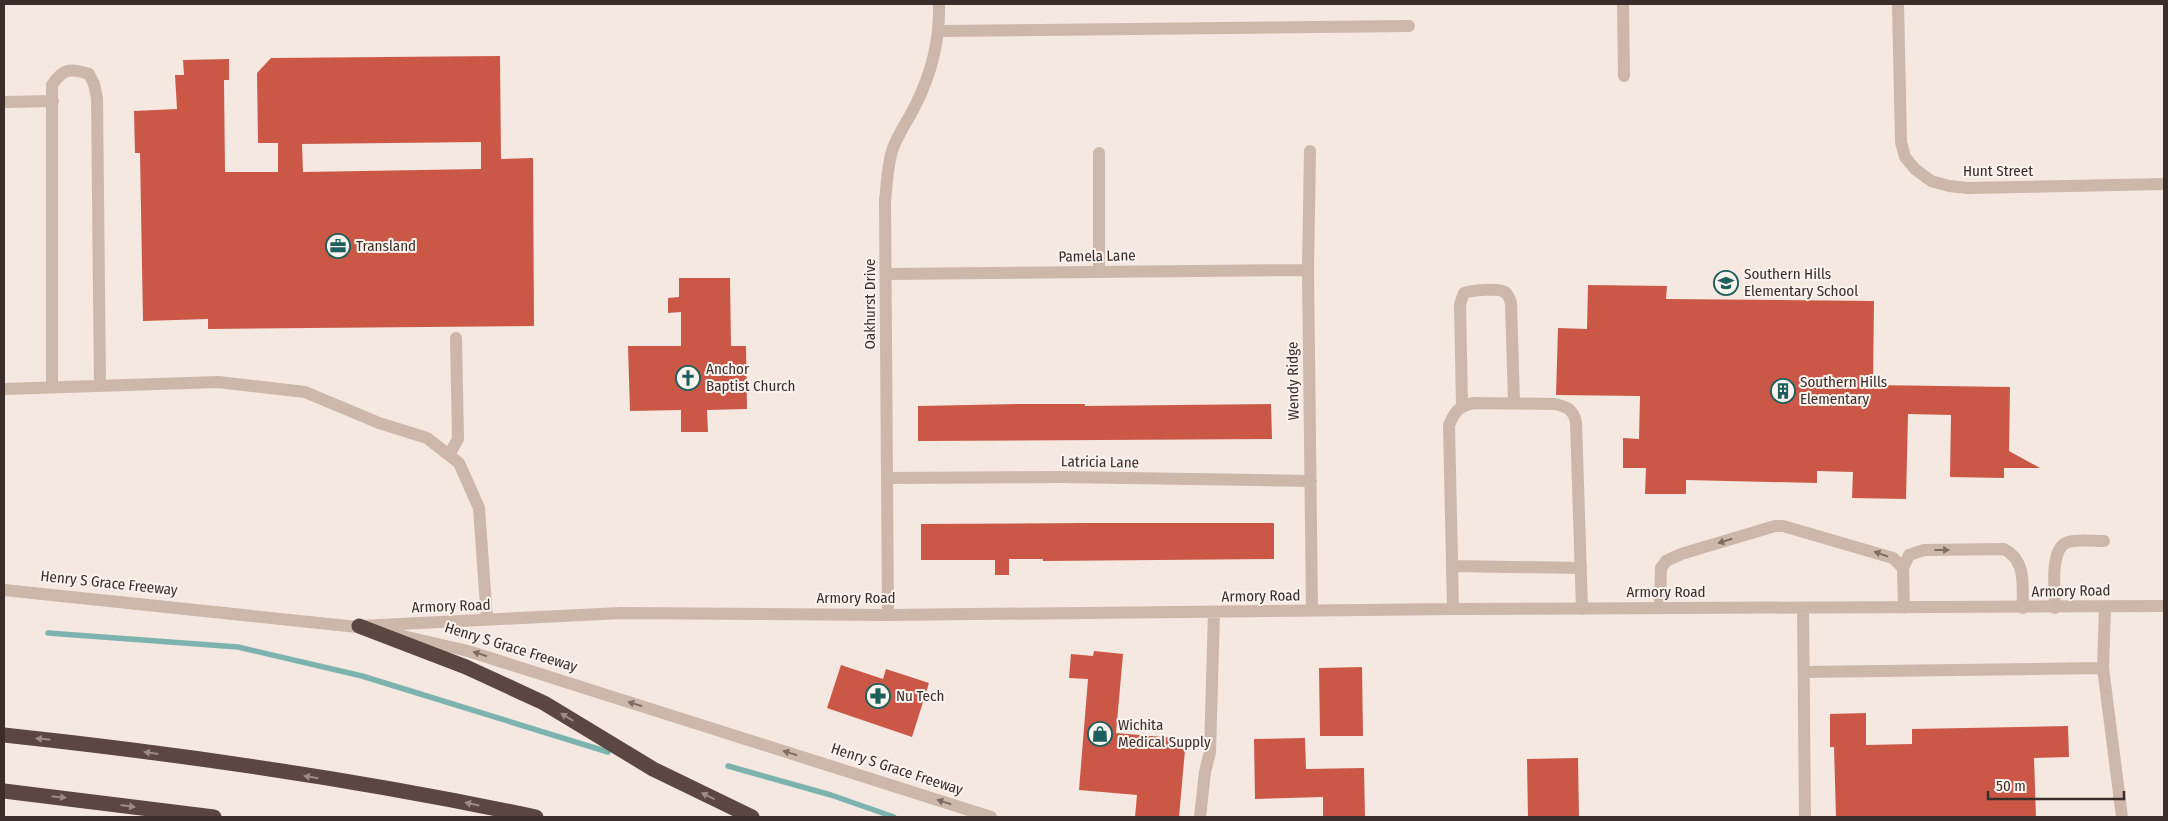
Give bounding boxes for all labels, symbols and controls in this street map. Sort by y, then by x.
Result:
street label: Hunt Street [1963,162,2033,180]
office icon: Transland [325,233,351,259]
place label: Transland [356,237,416,255]
street label: Pamela Lane [1058,246,1136,266]
street label: Oakhurst Drive [861,259,879,349]
place label: Southern Hills Elementary School [1744,265,1858,300]
school or university icon: Southern Hills Elementary School [1713,270,1739,296]
street label: Wendy Ridge [1283,341,1303,421]
place label: Anchor Baptist Church [706,360,795,395]
church icon: Anchor Baptist Church [675,365,701,391]
place label: Southern Hills Elementary [1800,373,1887,408]
building icon: Southern Hills Elementary [1770,378,1796,404]
street label: Latricia Lane [1061,452,1139,472]
one-way arrow [1717,537,1732,545]
one-way arrow [1935,546,1951,554]
one-way arrow [1873,550,1888,558]
street label: Henry S Grace Freeway [40,567,179,599]
street label: Armory Road [2031,581,2111,601]
street label: Armory Road [1626,583,1706,601]
street label: Armory Road [1221,586,1301,606]
street label: Armory Road [816,589,896,607]
street label: Armory Road [411,596,491,616]
street label: Henry S Grace Freeway [443,618,580,676]
one-way arrow [472,650,487,658]
pharmacy icon: Nu Tech [865,683,891,709]
place label: Nu Tech [896,687,944,705]
one-way arrow [627,699,642,707]
one-way arrow [560,712,573,721]
place label: Wichita Medical Supply [1118,716,1211,751]
shop icon: Wichita Medical Supply [1087,721,1113,747]
one-way arrow [35,735,51,743]
street label: Henry S Grace Freeway [829,739,966,799]
one-way arrow [142,749,158,757]
one-way arrow [782,749,797,756]
scale bar [1988,768,2124,800]
one-way arrow [303,773,319,781]
text: 50 m [1996,777,2026,795]
one-way arrow [701,792,716,800]
one-way arrow [51,793,67,801]
one-way arrow [937,798,952,806]
one-way arrow [463,799,479,807]
one-way arrow [120,802,136,810]

